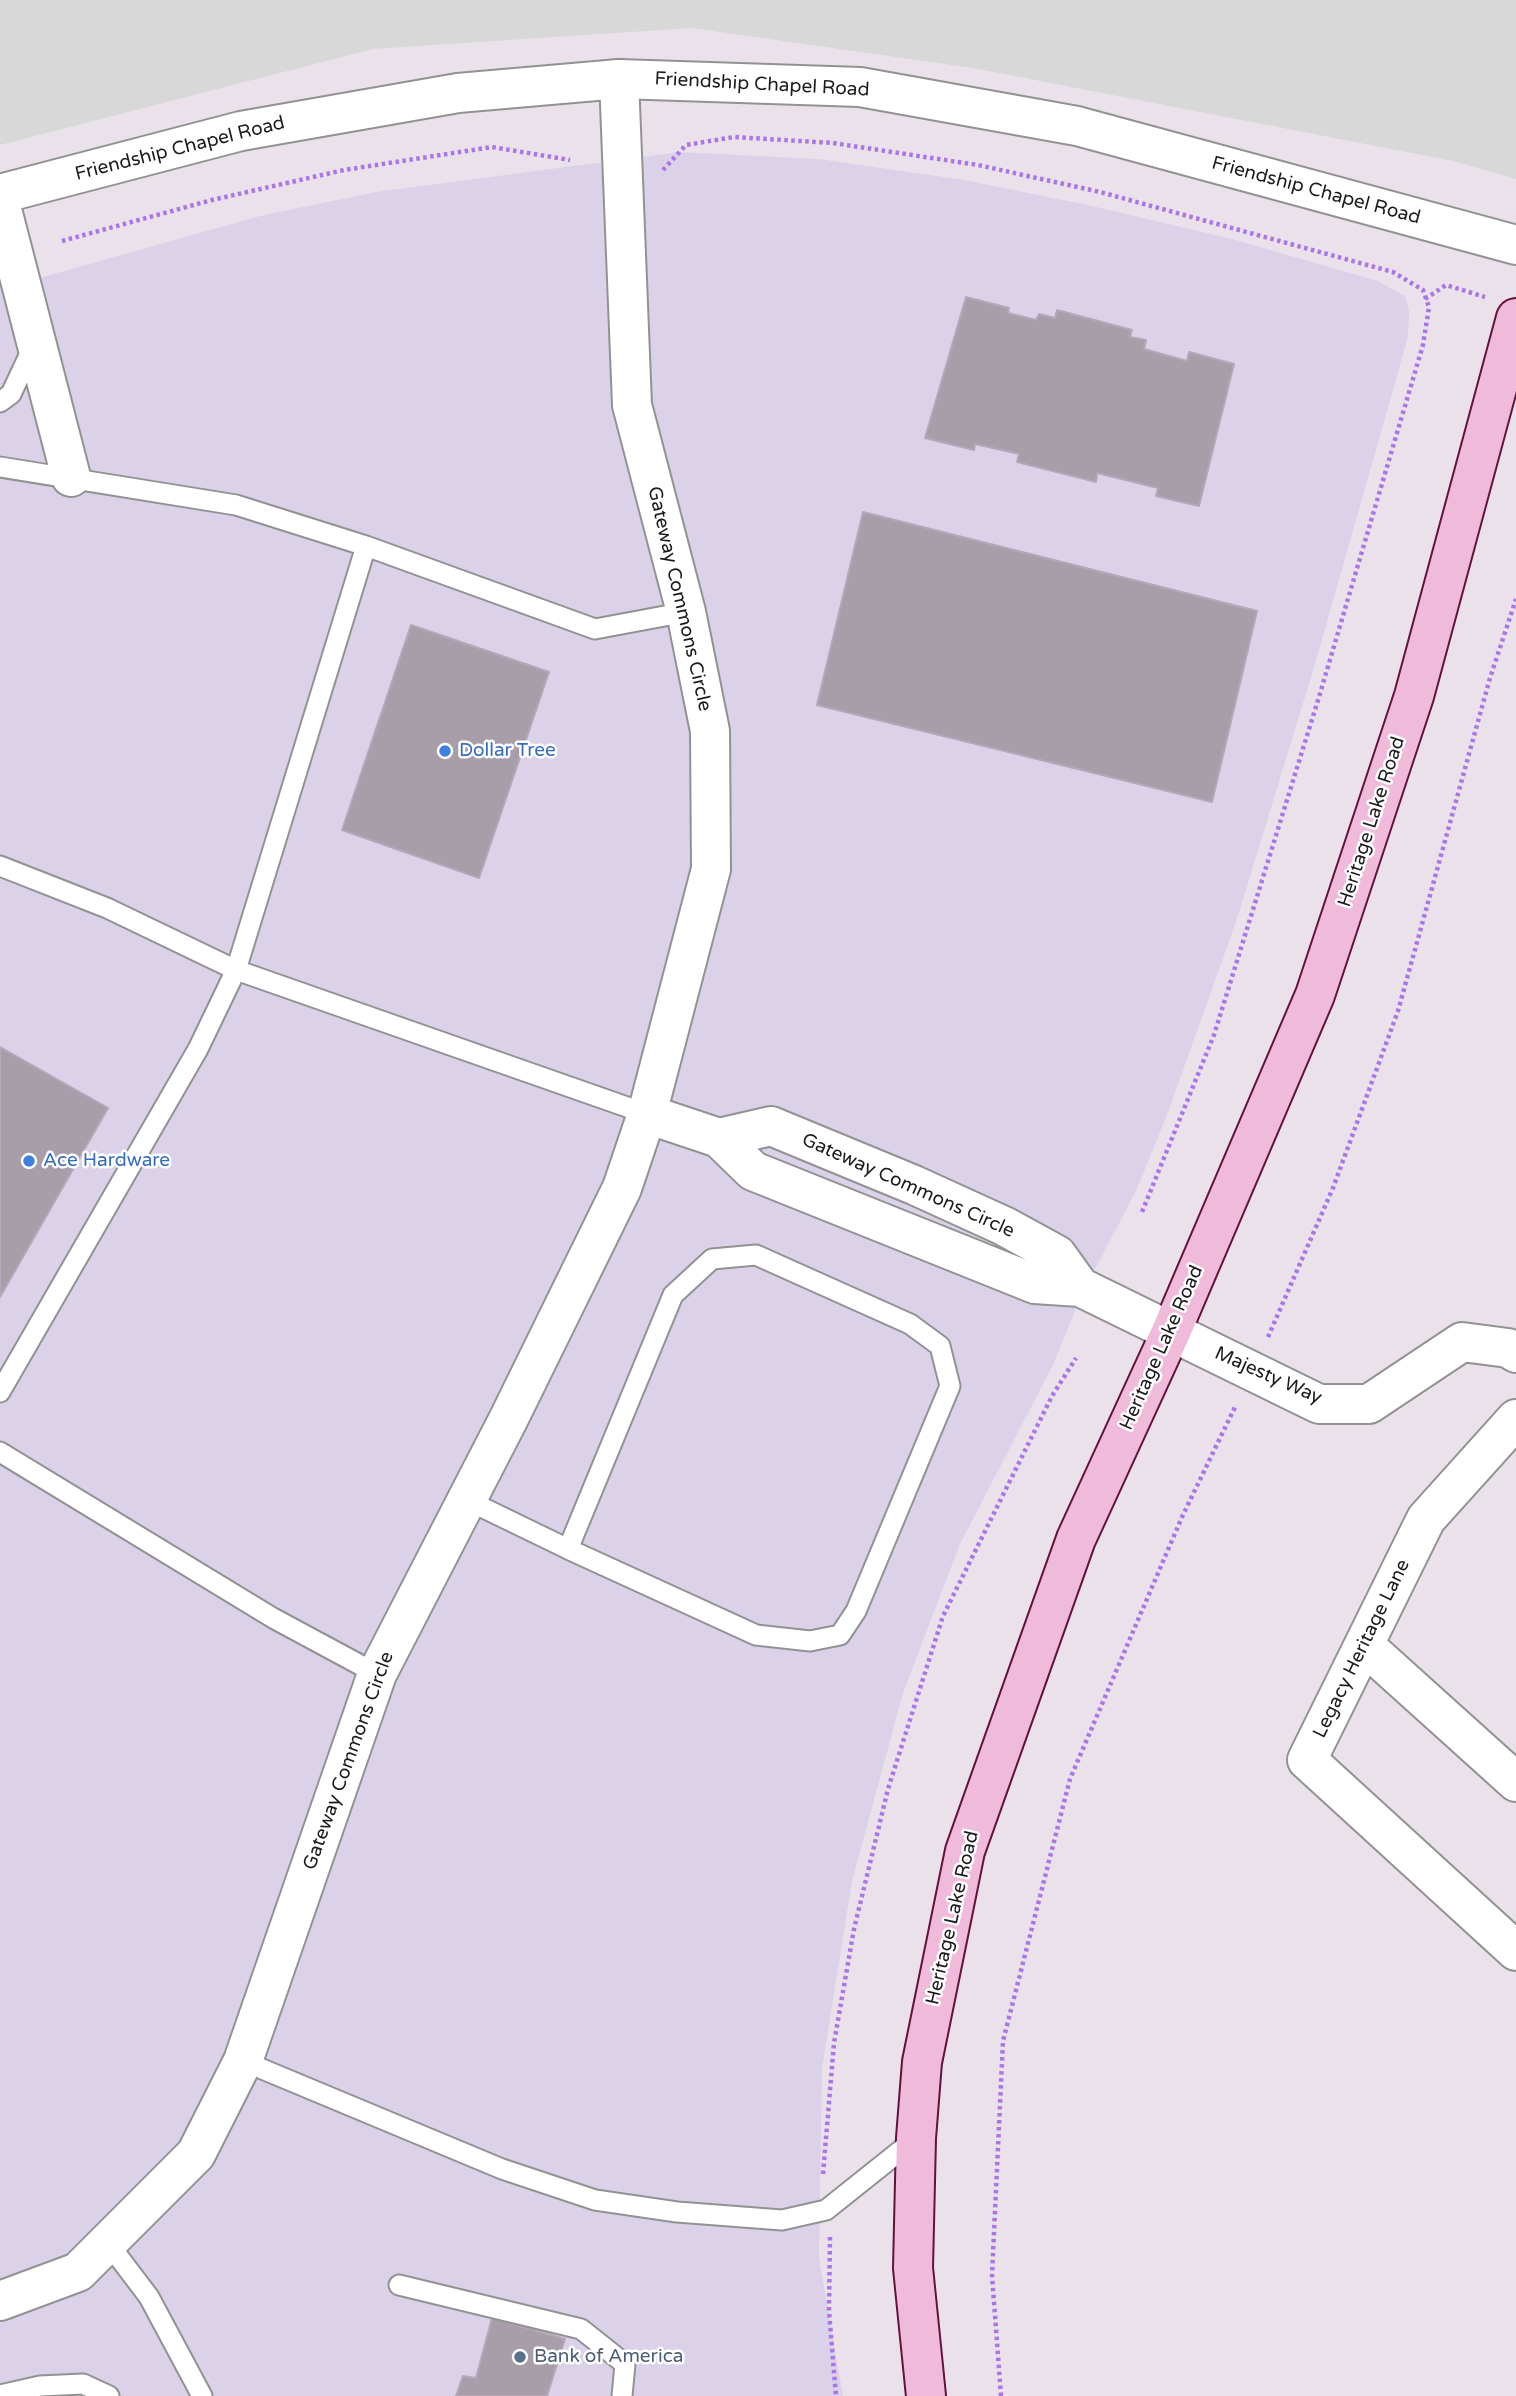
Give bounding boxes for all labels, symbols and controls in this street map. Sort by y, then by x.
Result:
street label: Friendship Chapel Road [654,68,870,102]
street label: Friendship Chapel Road [73,112,287,186]
street label: Friendship Chapel Road [1209,152,1423,230]
street label: Gateway Commons Circle [642,484,716,714]
street label: Heritage Lake Road [1334,734,1410,910]
place label: Dollar Tree [459,740,556,762]
marker: Dollar Tree [437,743,453,759]
street label: Gateway Commons Circle [798,1129,1018,1243]
place label: Ace Hardware [43,1150,170,1172]
marker: Ace Hardware [21,1153,37,1169]
street label: Heritage Lake Road [1115,1262,1209,1434]
street label: Majesty Way [1211,1342,1325,1410]
street label: Legacy Heritage Lane [1309,1556,1415,1742]
street label: Gateway Commons Circle [299,1649,399,1873]
street label: Heritage Lake Road [922,1829,984,2007]
place label: Bank of America [534,2346,683,2368]
marker: Bank of America [512,2349,528,2365]

